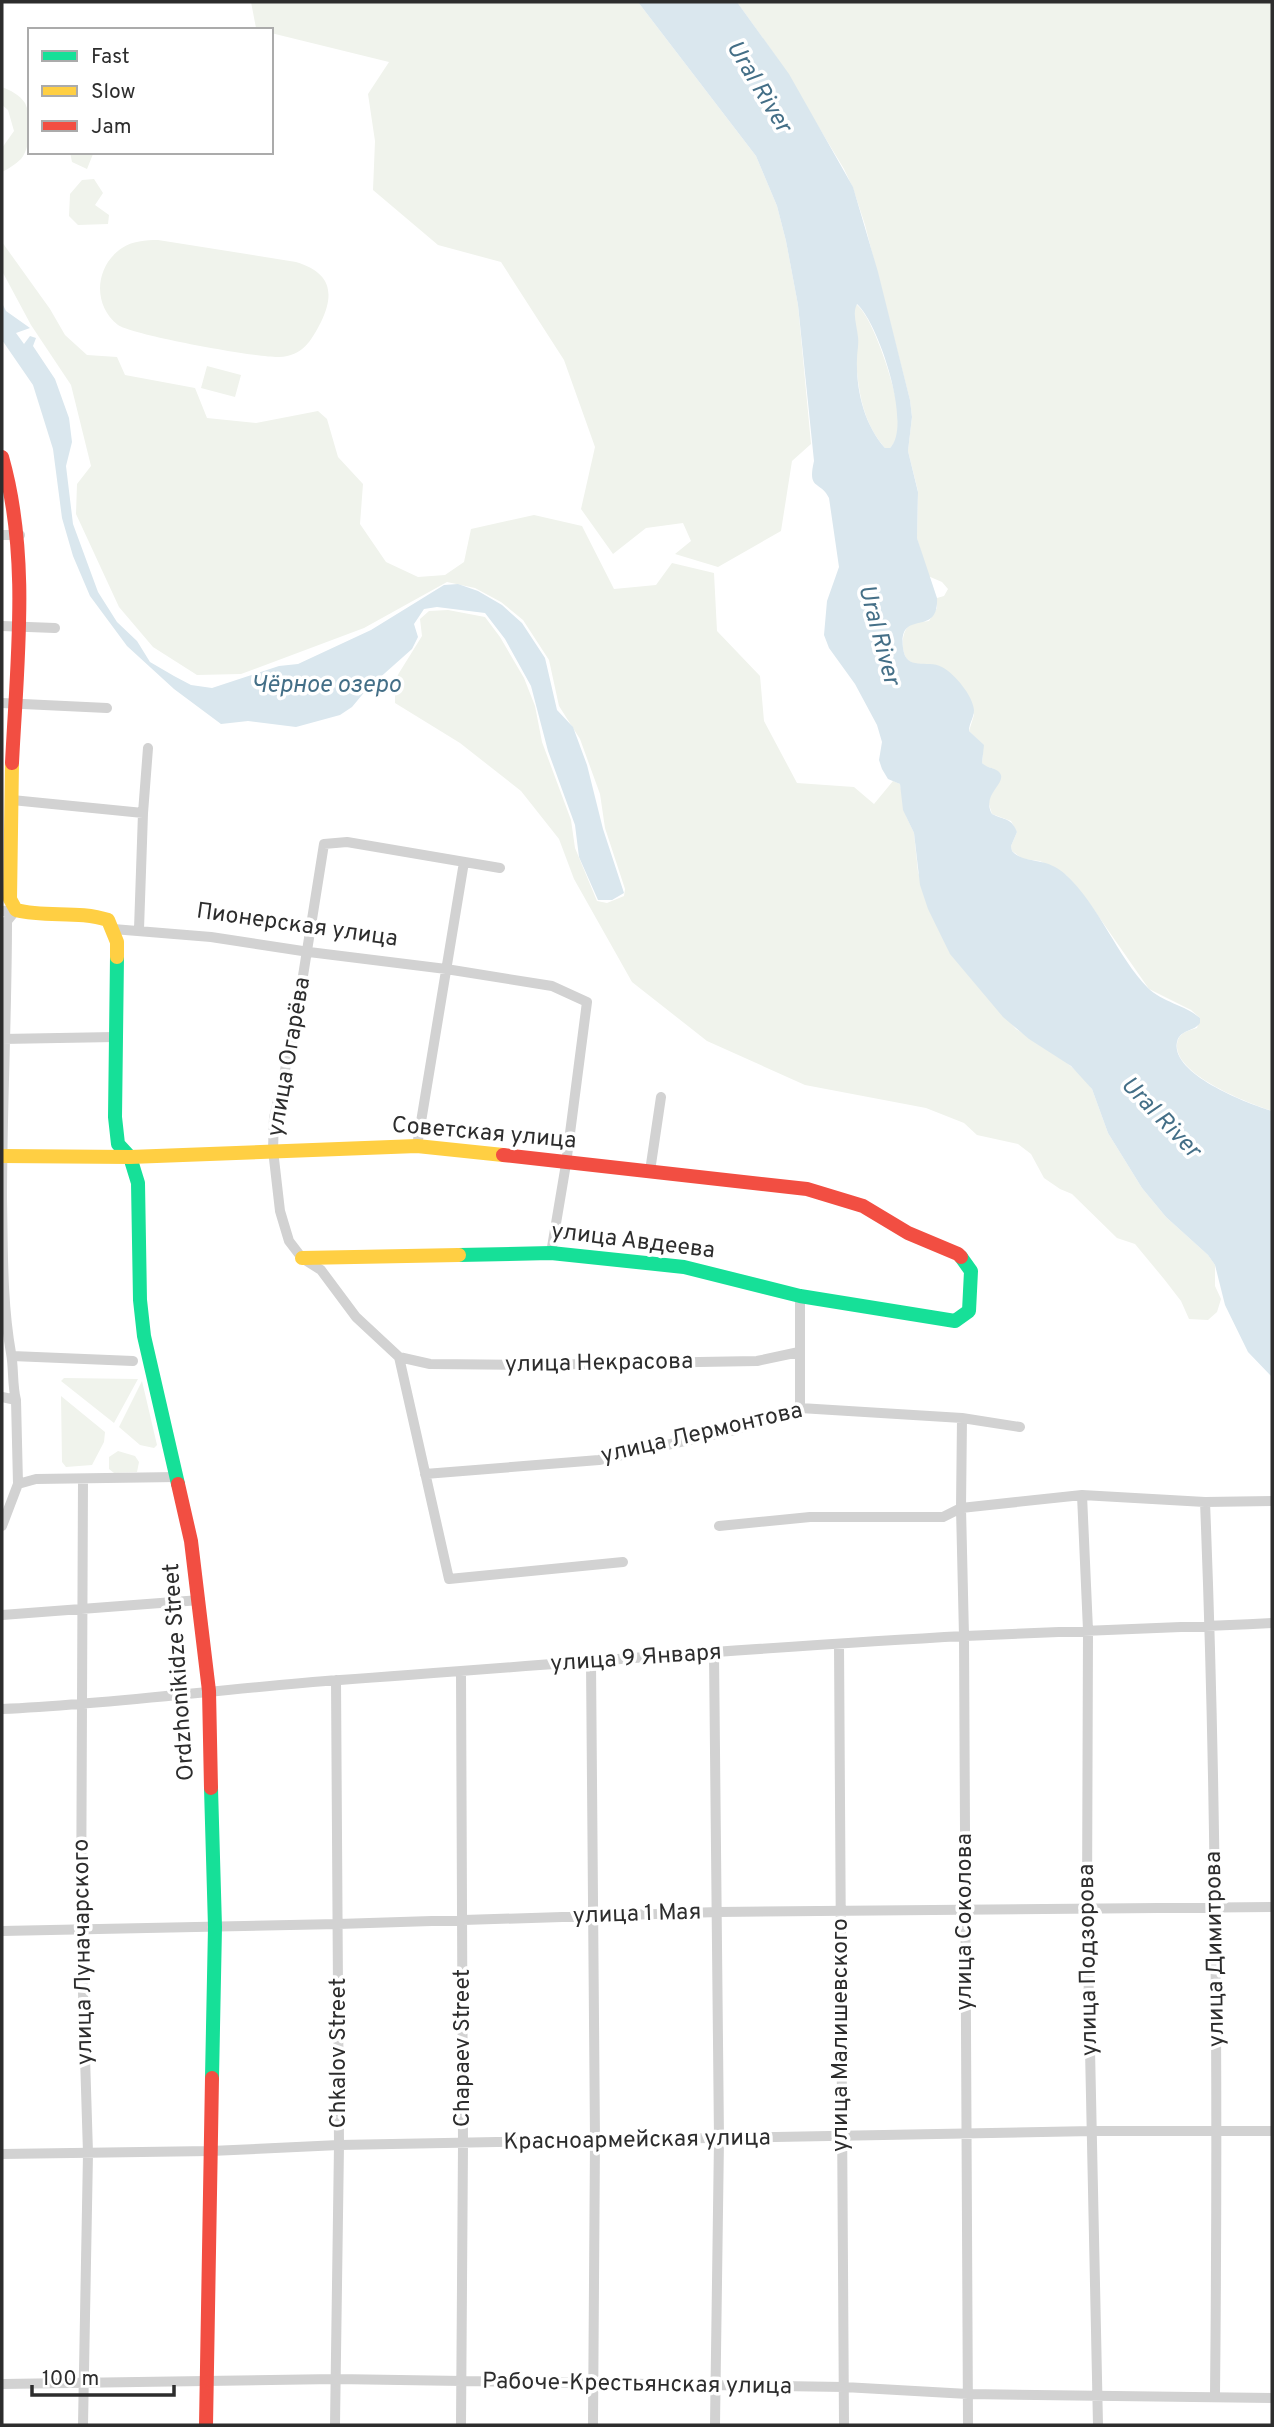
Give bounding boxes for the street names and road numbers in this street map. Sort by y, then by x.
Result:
street label: Пионерская улица [194,898,400,954]
street label: улица Огарёва [262,975,318,1139]
street label: Советская улица [390,1111,578,1157]
street label: улица Авдеева [549,1218,717,1266]
street label: улица Некрасова [505,1348,693,1380]
street label: улица Лермонтова [598,1397,806,1471]
street label: Ordzhonikidze Street [158,1562,202,1782]
street label: улица 9 Января [549,1639,723,1679]
street label: улица Соколова [951,1833,980,2011]
street label: улица Луначарского [68,1839,100,2065]
street label: улица Димитрова [1200,1851,1232,2047]
street label: улица Подзорова [1073,1864,1105,2056]
street label: улица 1 Мая [572,1898,702,1932]
street label: улица Малишевского [827,1918,856,2152]
street label: Chapaev Street [449,1969,478,2127]
street label: Chkalov Street [325,1978,354,2128]
street label: Красноармейская улица [503,2124,771,2158]
street label: Рабоче-Крестьянская улица [482,2368,792,2402]

